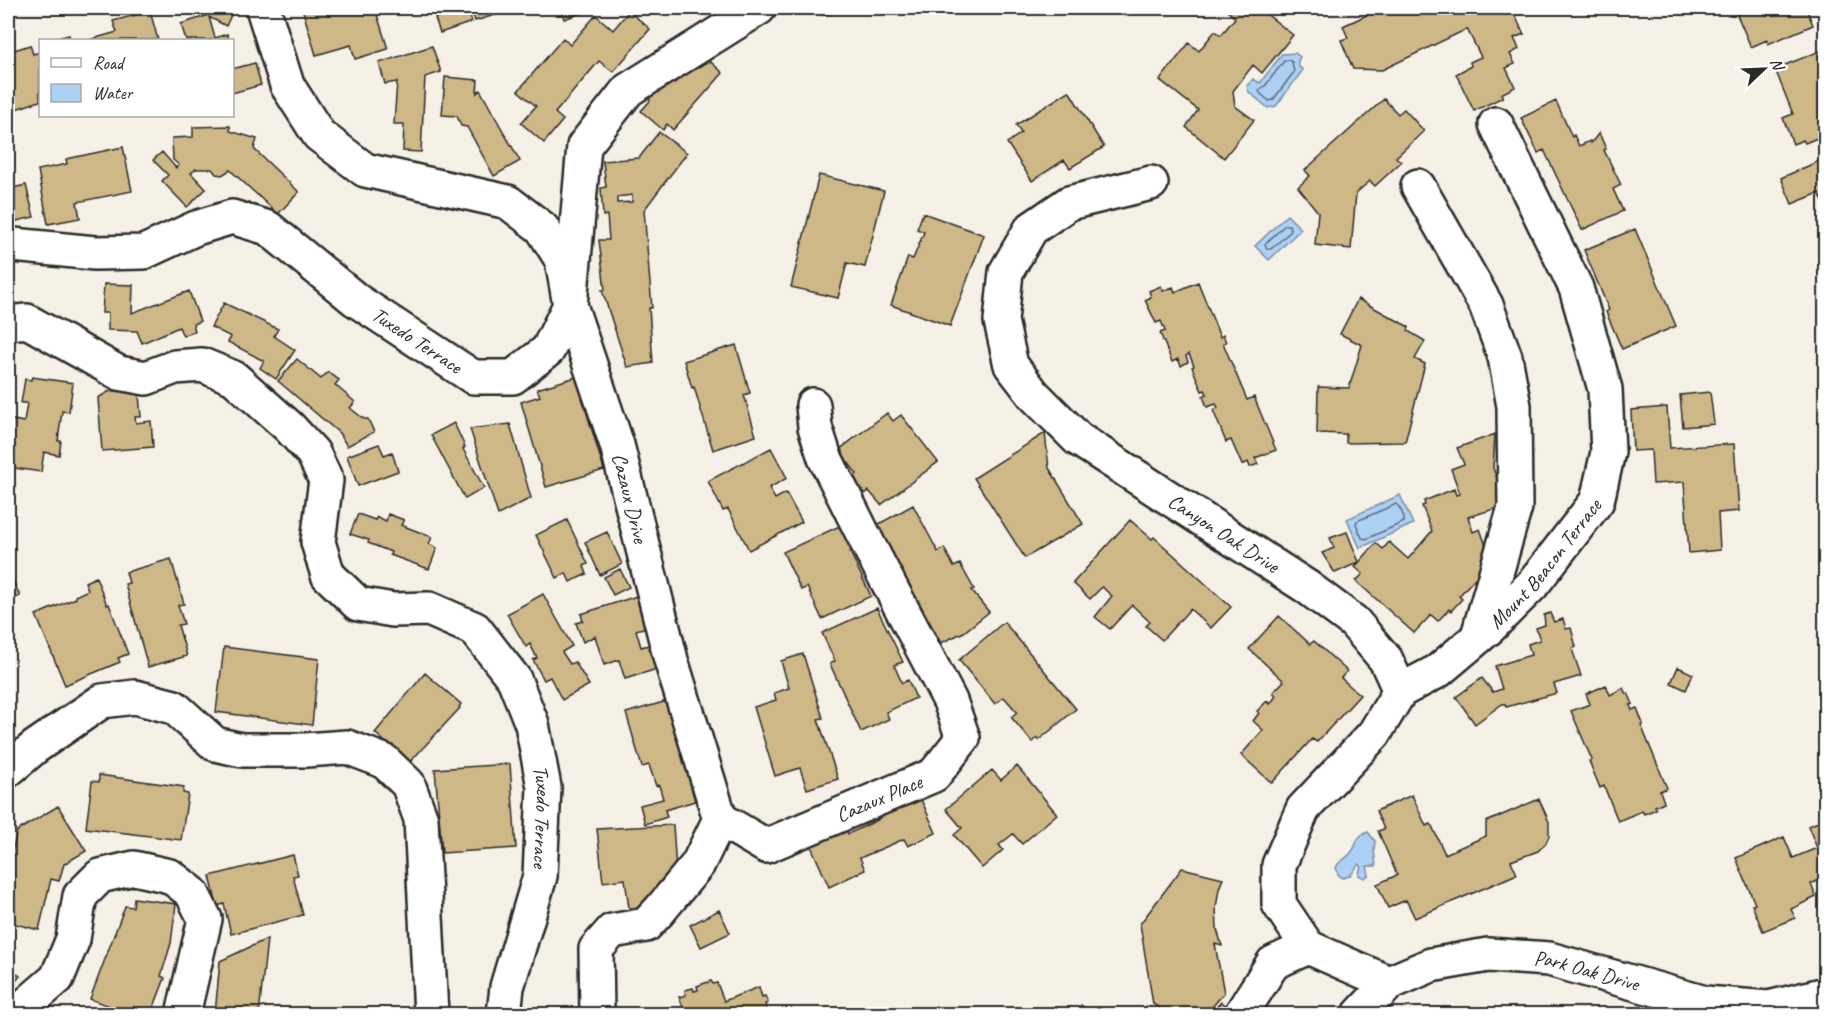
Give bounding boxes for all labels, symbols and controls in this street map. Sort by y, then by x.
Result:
legend [39,39,234,117]
north arrow [1734,39,1794,99]
text: Road [93,52,126,74]
text: N [1766,55,1789,75]
text: Water [93,82,134,104]
street label: Tuxedo Terrace [367,301,468,380]
street label: Cazaux Drive [606,450,654,547]
street label: Canyon Oak Drive [1163,488,1285,579]
street label: Mount Beacon Terrace [1483,493,1608,634]
street label: Tuxedo Terrace [527,763,557,870]
street label: Cazaux Place [832,768,927,828]
street label: Park Oak Drive [1533,945,1644,997]

